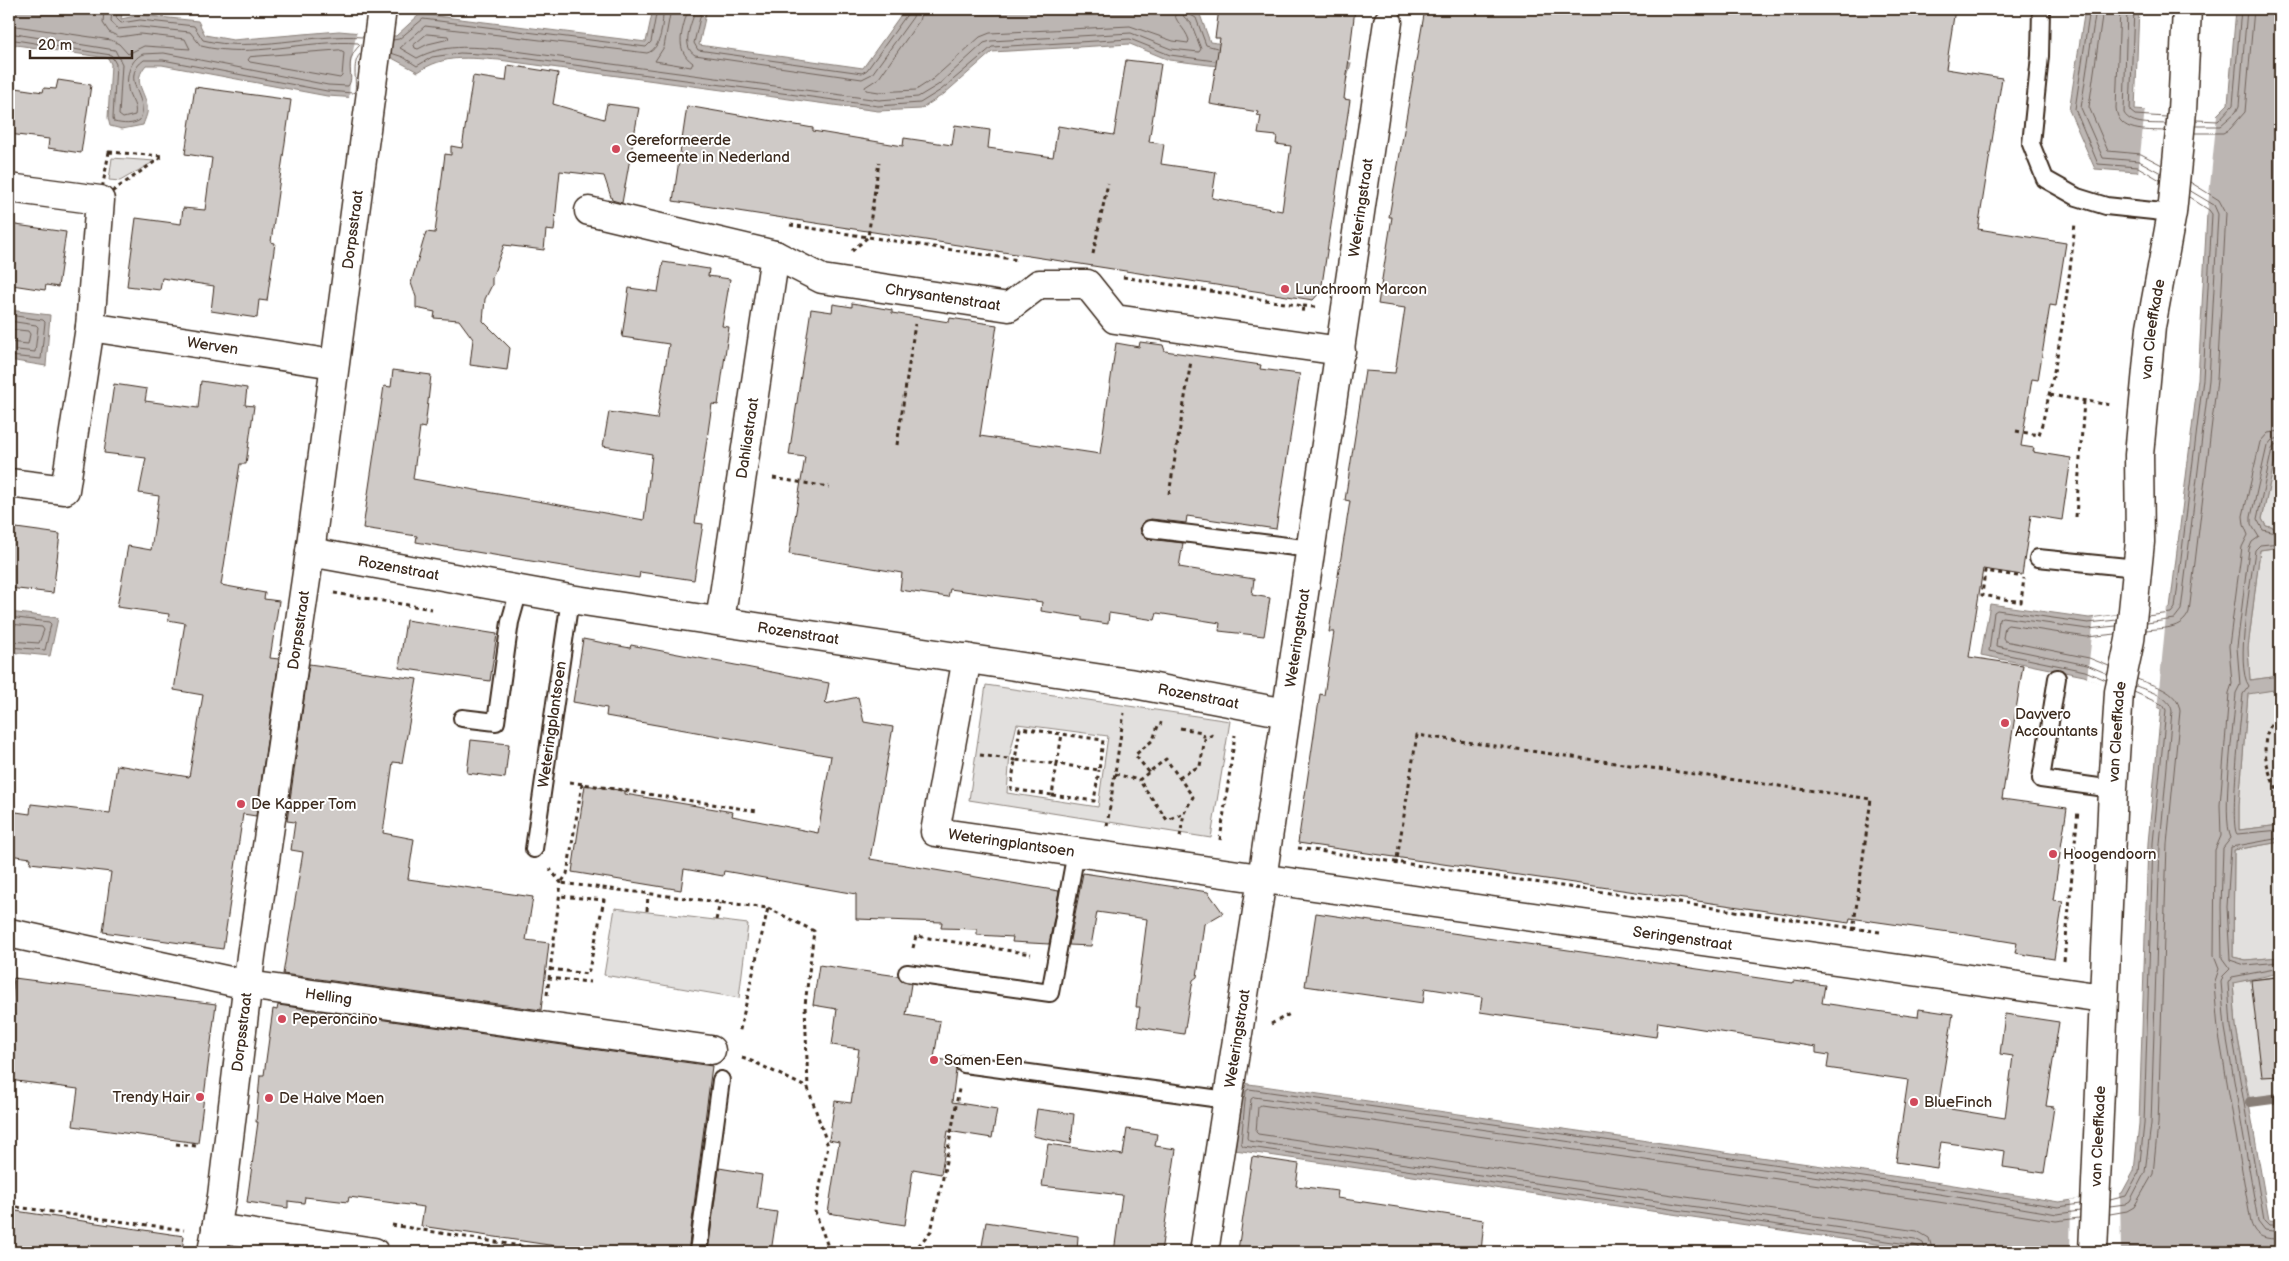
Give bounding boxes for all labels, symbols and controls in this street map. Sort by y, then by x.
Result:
scale bar [30,28,132,60]
text: 20 m [38,36,72,55]
place label: Gereformeerde Gemeente in Nederland [626,131,790,167]
marker: Gereformeerde Gemeente in Nederland [610,143,622,155]
street label: Weteringstraat [1344,157,1377,258]
street label: Dorpsstraat [338,189,367,270]
street label: van Cleeffkade [2137,277,2169,381]
street label: Chrysantenstraat [884,279,1002,315]
place label: Lunchroom Marcon [1295,280,1427,299]
marker: Lunchroom Marcon [1279,283,1291,295]
street label: Werven [186,332,240,359]
street label: Dahliastraat [732,396,763,480]
street label: Rozenstraat [356,551,441,585]
street label: Weteringstraat [1281,587,1314,689]
street label: Dorpsstraat [283,589,314,671]
street label: Rozenstraat [756,618,841,649]
street label: Weteringplantsoen [533,660,570,789]
street label: Rozenstraat [1156,679,1241,713]
street label: van Cleeffkade [2104,679,2131,784]
place label: Davvero Accountants [2015,705,2099,741]
marker: Davvero Accountants [1999,717,2011,729]
place label: De Kapper Tom [251,795,356,814]
marker: De Kapper Tom [235,798,247,810]
street label: Weteringplantsoen [947,824,1076,861]
place label: Hoogendoorn [2063,845,2157,864]
marker: Hoogendoorn [2047,848,2059,860]
street label: Seringenstraat [1632,922,1734,955]
street label: Helling [304,984,353,1009]
street label: Weteringstraat [1220,987,1254,1089]
street label: Dorpsstraat [228,991,256,1073]
place label: Peperoncino [292,1010,378,1029]
marker: Peperoncino [276,1013,288,1025]
place label: Samen Een [944,1051,1023,1070]
marker: Samen Een [928,1054,940,1066]
street label: van Cleeffkade [2086,1085,2110,1188]
place label: Trendy Hair [112,1088,191,1107]
place label: De Halve Maen [279,1089,384,1108]
marker: Trendy Hair [194,1091,206,1103]
marker: De Halve Maen [263,1092,275,1104]
place label: BlueFinch [1924,1093,1992,1112]
marker: BlueFinch [1908,1096,1920,1108]

